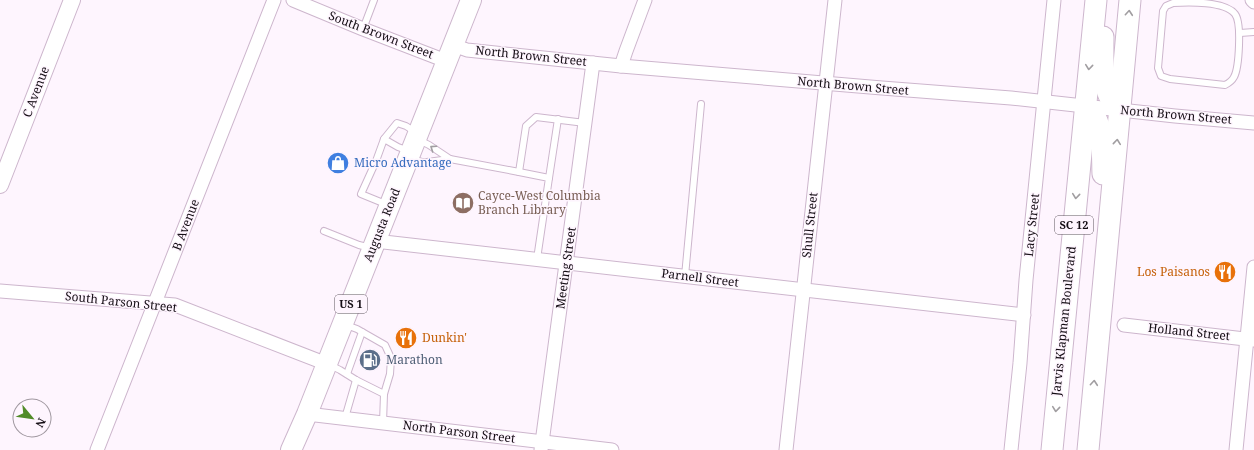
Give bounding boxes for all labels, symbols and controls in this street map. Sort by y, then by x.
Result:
street label: South Brown Street [326,7,436,62]
one-way arrow [1124,10,1133,16]
street label: North Brown Street [475,41,588,70]
street label: C Avenue [18,64,53,120]
one-way arrow [1085,64,1094,70]
street label: North Brown Street [797,72,909,99]
street label: North Brown Street [1120,101,1232,128]
one-way arrow [1112,139,1121,145]
one-way arrow [431,146,438,153]
shop icon: Micro Advantage [325,150,351,176]
place label: Micro Advantage [354,154,452,171]
street label: Augusta Road [359,185,404,264]
place label: Cayce-West Columbia Branch Library [478,187,601,218]
library icon: Cayce-West Columbia Branch Library [450,190,476,216]
street label: Shull Street [798,191,821,259]
street label: Lacy Street [1020,192,1043,257]
one-way arrow [1072,193,1081,199]
street label: B Avenue [168,197,203,253]
road number: SC 12 [1055,216,1093,234]
street label: Meeting Street [551,226,580,310]
street label: Jarvis Klapman Boulevard [1047,245,1080,398]
restaurant icon: Los Paisanos [1212,259,1238,285]
place label: Los Paisanos [1137,263,1210,280]
street label: Parnell Street [660,264,740,291]
street label: South Parson Street [64,287,178,316]
road number: US 1 [335,295,367,313]
street label: Holland Street [1147,319,1231,344]
restaurant icon: Dunkin' [393,325,419,351]
place label: Dunkin' [422,329,467,346]
fuel station icon: Marathon [357,347,383,373]
place label: Marathon [386,351,443,368]
one-way arrow [1089,380,1098,386]
north arrow [12,398,52,438]
one-way arrow [1051,406,1060,412]
text: N [32,416,50,431]
street label: North Parson Street [402,416,516,447]

